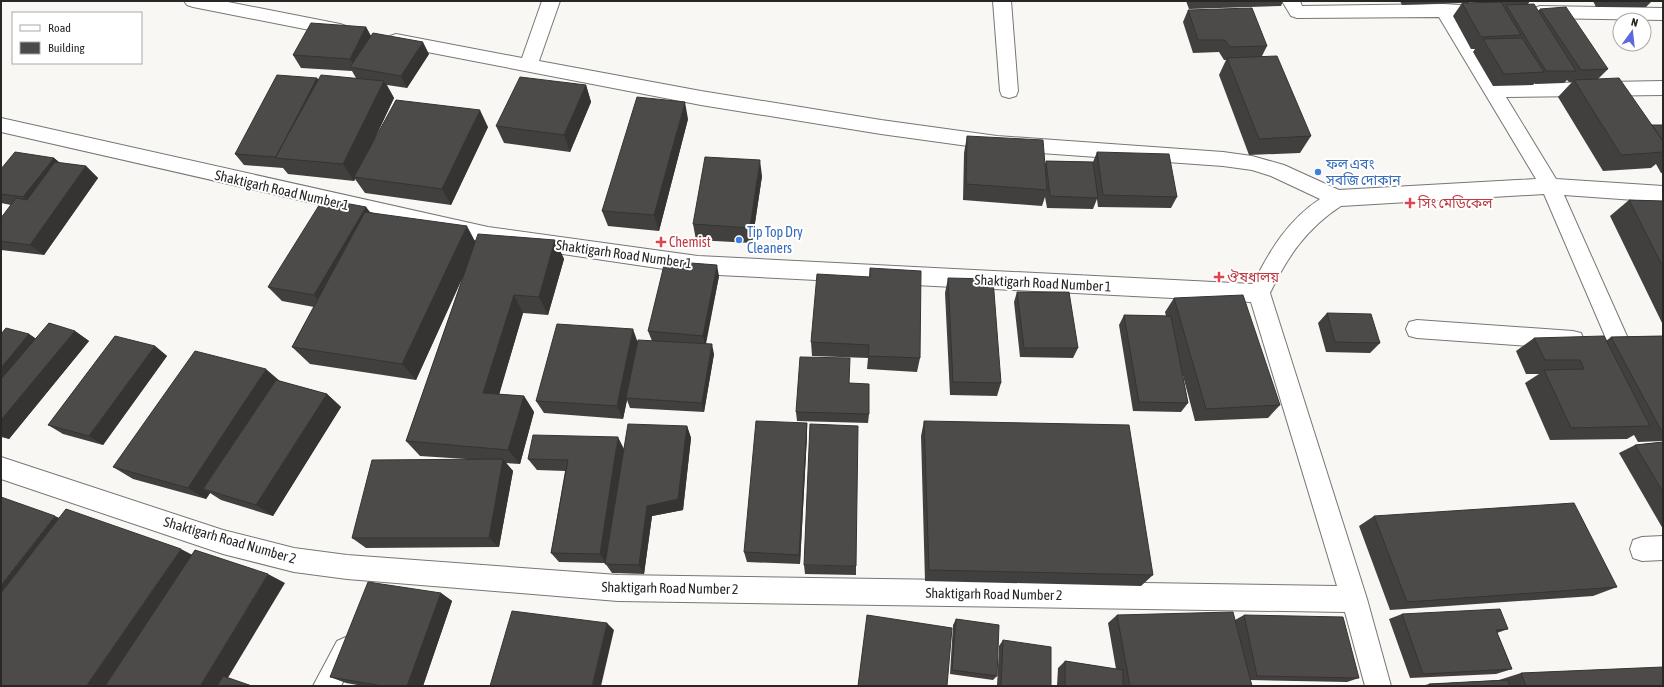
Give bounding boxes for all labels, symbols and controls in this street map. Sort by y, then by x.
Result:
legend [12,12,142,64]
north arrow [1612,12,1652,52]
text: N [1630,16,1639,29]
text: Road [48,21,71,35]
text: Building [48,41,86,55]
place label: ফল এবং সবজি দোকান [1325,156,1401,188]
street label: Shaktigarh Road Number 1 [213,167,351,213]
marker: ফল এবং সবজি দোকান [1313,167,1323,177]
place label: সিং মেডিকেল [1417,195,1493,211]
marker: সিং মেডিকেল [1405,198,1415,208]
place label: Tip Top Dry Cleaners [747,224,803,256]
place label: Chemist [669,234,711,250]
marker: Tip Top Dry Cleaners [734,235,744,245]
street label: Shaktigarh Road Number 1 [555,237,693,271]
marker: Chemist [656,237,666,247]
place label: ঔষধালয় [1227,269,1279,285]
street label: Shaktigarh Road Number 1 [974,271,1112,295]
marker: ঔষধালয় [1214,272,1224,282]
street label: Shaktigarh Road Number 2 [162,513,298,567]
street label: Shaktigarh Road Number 2 [601,579,739,597]
street label: Shaktigarh Road Number 2 [925,585,1063,603]

